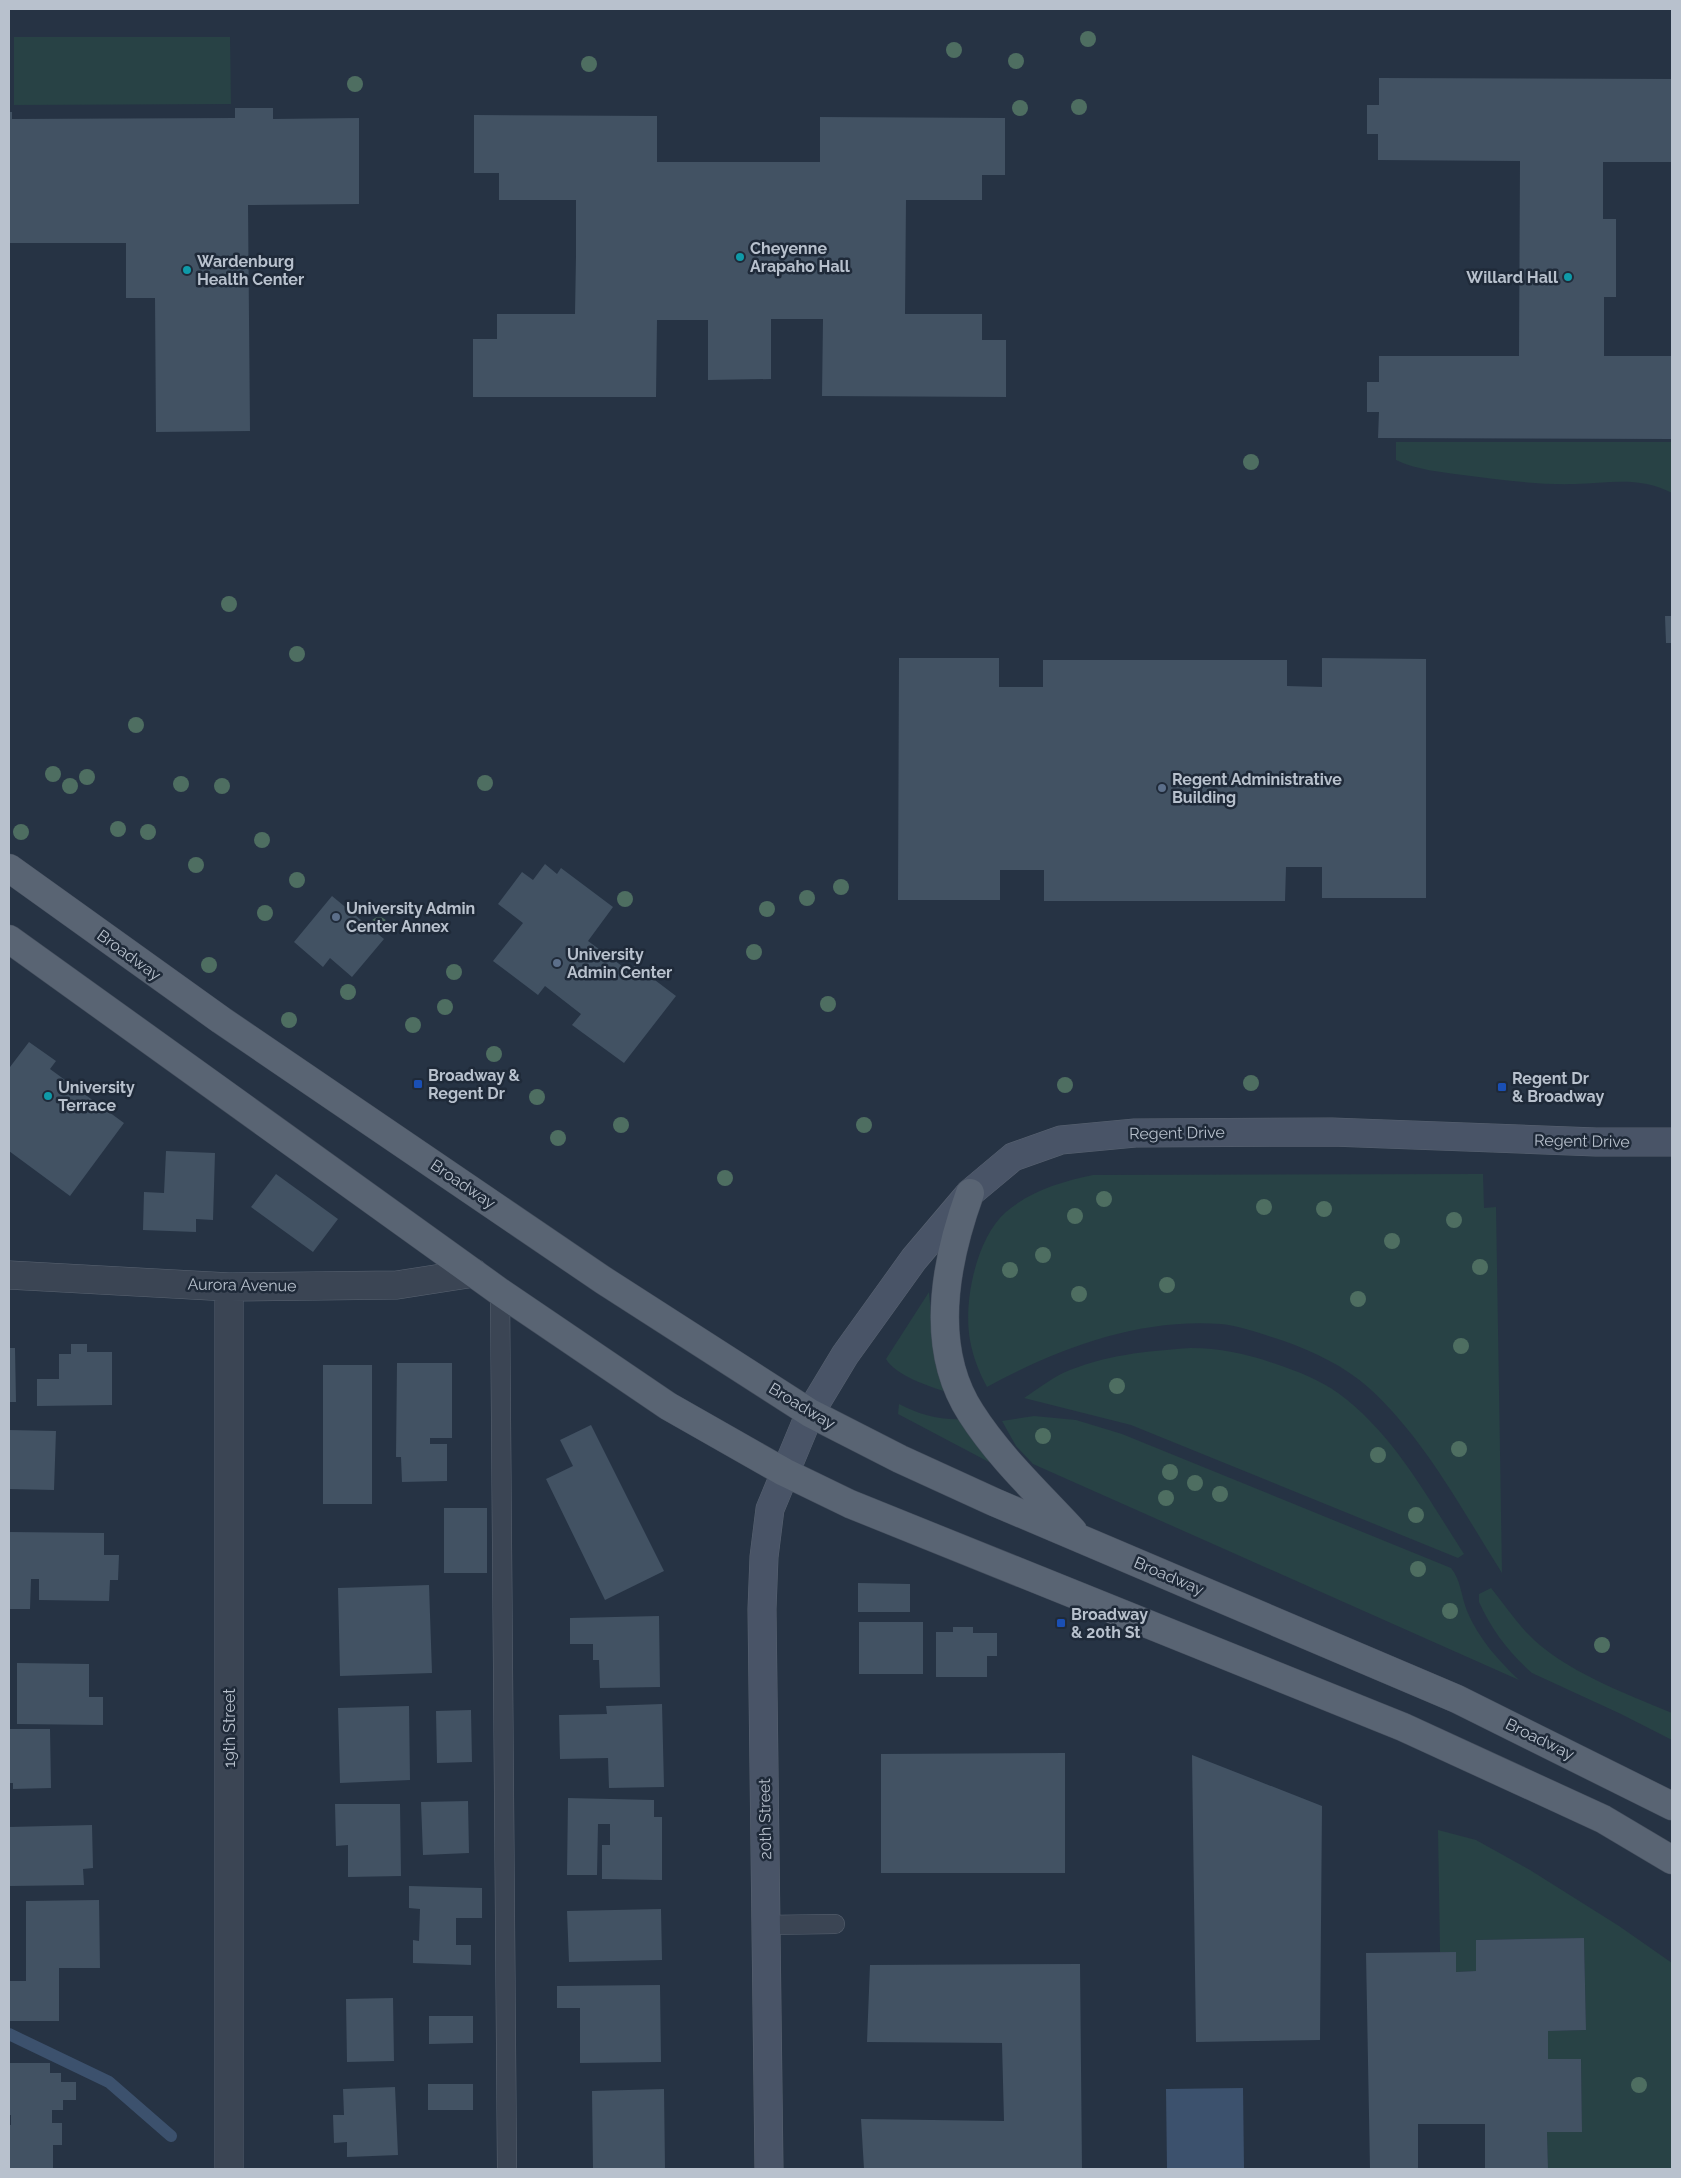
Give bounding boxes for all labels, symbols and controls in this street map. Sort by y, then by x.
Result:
place label: Cheyenne Arapaho Hall [750,239,851,276]
marker: Cheyenne Arapaho Hall [734,251,746,263]
place label: Wardenburg Health Center [197,252,304,289]
marker: Wardenburg Health Center [181,264,193,276]
place label: Willard Hall [1466,268,1559,287]
marker: Willard Hall [1562,271,1574,283]
place label: Regent Administrative Building [1172,770,1342,807]
marker: Regent Administrative Building [1156,782,1168,794]
place label: University Admin Center Annex [346,899,475,936]
marker: University Admin Center Annex [330,911,342,923]
street label: Broadway [93,926,165,985]
place label: University Admin Center [567,945,672,982]
marker: University Admin Center [551,957,563,969]
place label: Broadway & Regent Dr [428,1066,520,1103]
place label: Regent Dr & Broadway [1512,1069,1604,1106]
place label: University Terrace [58,1078,135,1115]
marker: Broadway & Regent Dr [412,1078,424,1090]
marker: Regent Dr & Broadway [1496,1081,1508,1093]
marker: University Terrace [42,1090,54,1102]
street label: Regent Drive [1129,1123,1225,1143]
street label: Regent Drive [1534,1131,1630,1151]
street label: Broadway [427,1155,499,1213]
street label: Aurora Avenue [187,1275,297,1295]
street label: Broadway [765,1379,839,1433]
street label: Broadway [1131,1553,1207,1599]
place label: Broadway & 20th St [1071,1605,1148,1642]
marker: Broadway & 20th St [1055,1617,1067,1629]
street label: 19th Street [220,1688,239,1768]
street label: Broadway [1503,1714,1578,1764]
street label: 20th Street [755,1778,775,1860]

